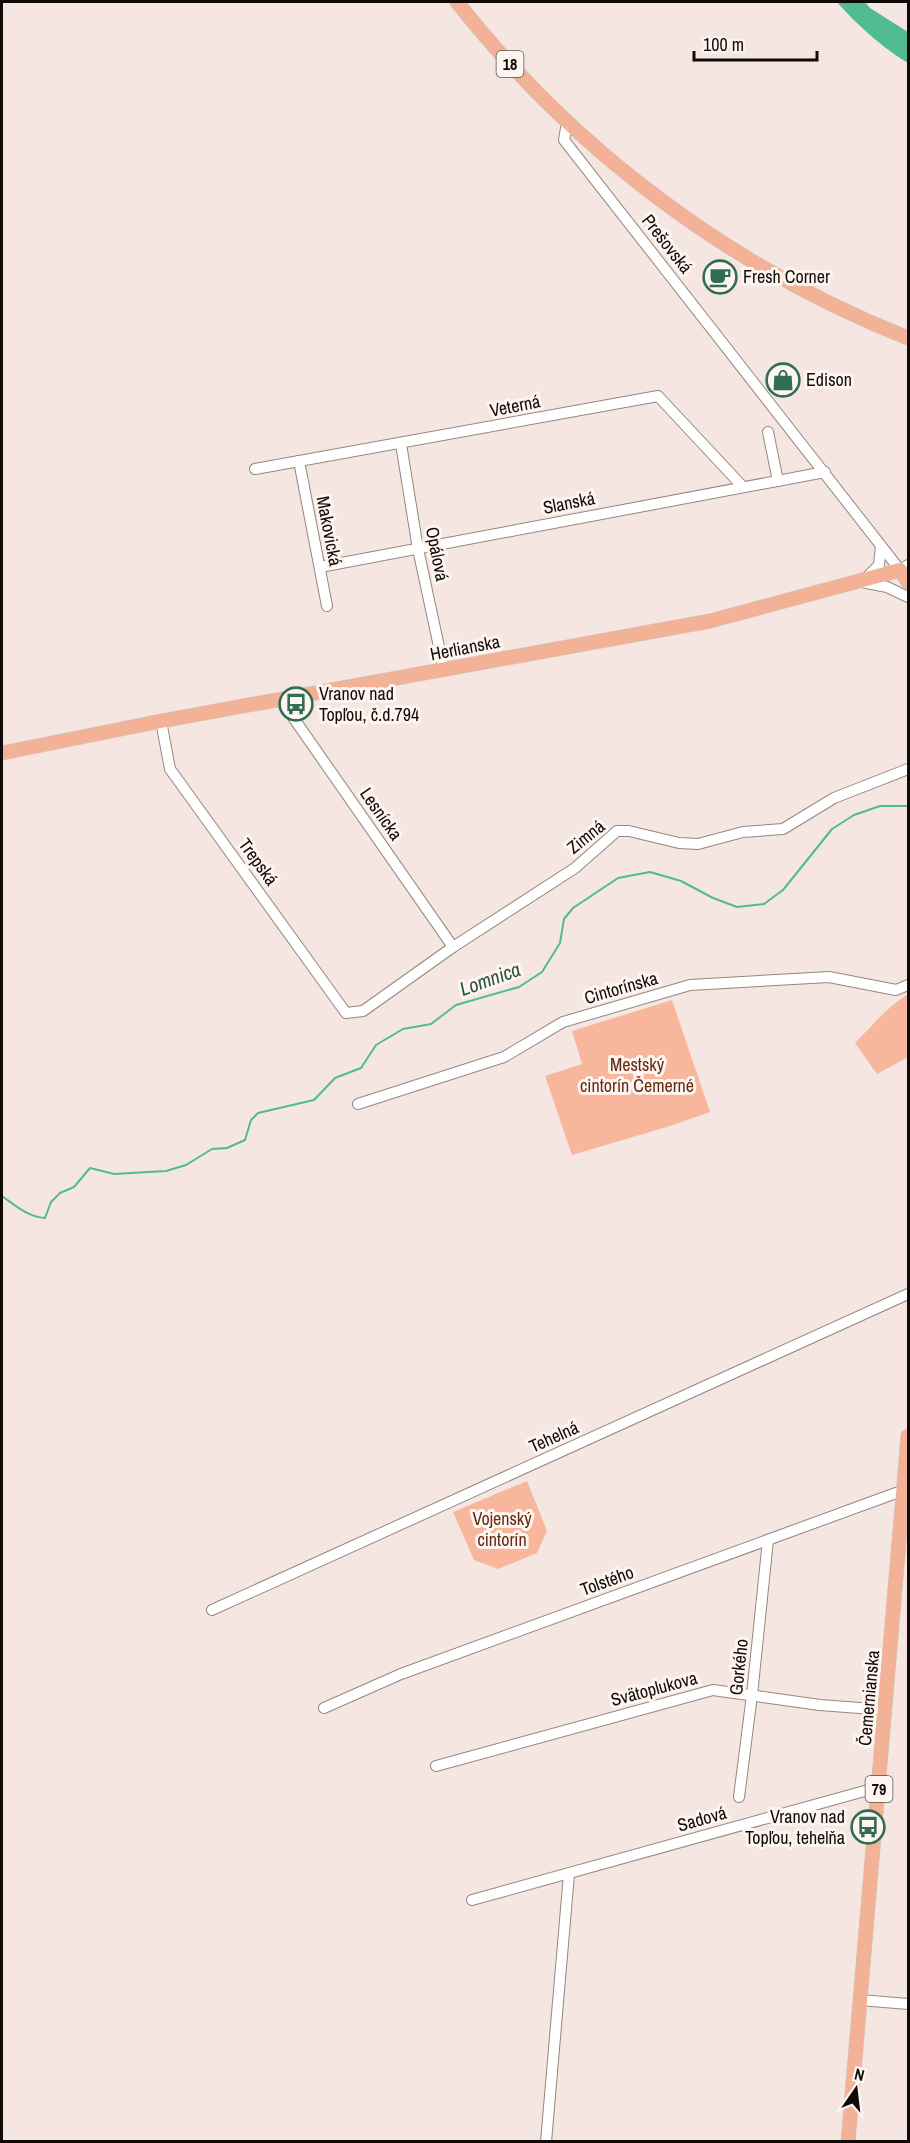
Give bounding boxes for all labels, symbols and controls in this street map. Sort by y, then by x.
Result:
scale bar [694,24,817,62]
text: 100 m [703,32,744,57]
road number: 18 [496,51,524,77]
street label: Prešovská [636,209,698,279]
cafe icon: Fresh Corner [702,259,738,295]
place label: Fresh Corner [743,264,830,289]
shop icon: Edison [765,362,801,398]
place label: Edison [806,367,852,392]
street label: Veterná [488,388,542,423]
street label: Slanská [541,485,597,520]
street label: Makovická [310,494,348,568]
street label: Opálová [420,525,455,583]
street label: Herlianska [428,629,502,667]
place label: Vranov nad Topľou, č.d.794 [319,681,419,727]
bus stop icon: Vranov nad Topľou, č.d.794 [278,686,314,722]
street label: Lesnícka [354,782,409,845]
street label: Zimná [562,814,610,859]
street label: Trepská [233,833,284,890]
water label: Lomnica [456,955,524,1002]
street label: Cintorínska [581,965,661,1010]
park label: Mestský cintorín Čemerné [580,1052,694,1098]
street label: Tehelná [525,1415,582,1458]
park label: Vojenský cintorín [472,1506,532,1552]
street label: Tolstého [577,1559,637,1602]
street label: Gorkého [723,1637,754,1696]
street label: Čemernianska [852,1649,885,1747]
street label: Svätoplukova [608,1665,700,1712]
road number: 79 [866,1776,892,1802]
street label: Sadová [674,1800,729,1837]
place label: Vranov nad Topľou, tehelňa [745,1804,845,1850]
bus stop icon: Vranov nad Topľou, tehelňa [850,1809,886,1845]
north arrow [826,2059,886,2119]
text: N [852,2063,867,2086]

